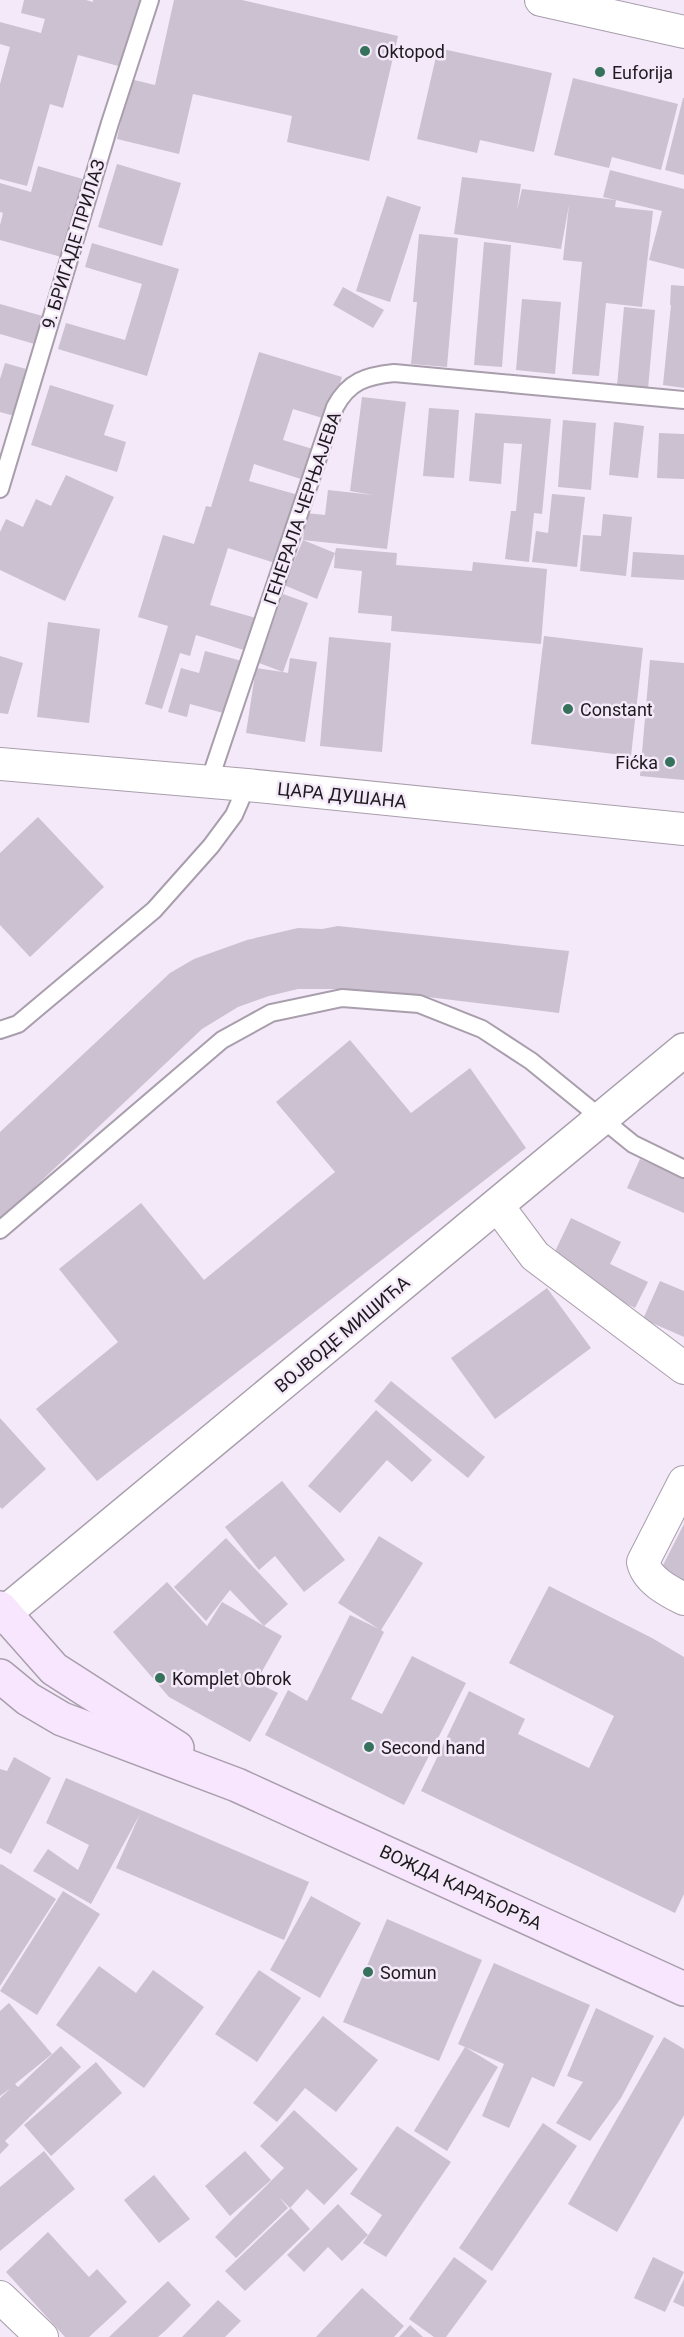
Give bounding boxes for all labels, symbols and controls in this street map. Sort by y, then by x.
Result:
place label: Oktopod [377,41,445,62]
marker: Oktopod [358,44,372,58]
place label: Euforija [612,62,673,83]
marker: Euforija [593,65,607,79]
street label: 9. БРИГАДЕ ПРИЛАЗ [37,157,109,331]
street label: ГЕНЕРАЛА ЧЕРЊАЈЕВА [259,409,345,607]
place label: Constant [580,699,653,720]
marker: Constant [561,702,575,716]
place label: Fićka [615,752,658,773]
marker: Fićka [663,755,677,769]
street label: ЦАРА ДУШАНА [276,778,408,812]
street label: ВОЈВОДЕ МИШИЋА [270,1271,414,1397]
place label: Komplet Obrok [172,1668,292,1689]
marker: Komplet Obrok [153,1671,167,1685]
place label: Second hand [381,1737,485,1758]
marker: Second hand [362,1740,376,1754]
street label: ВОЖДА КАРАЂОРЂА [377,1840,546,1934]
place label: Somun [380,1962,437,1983]
marker: Somun [361,1965,375,1979]

